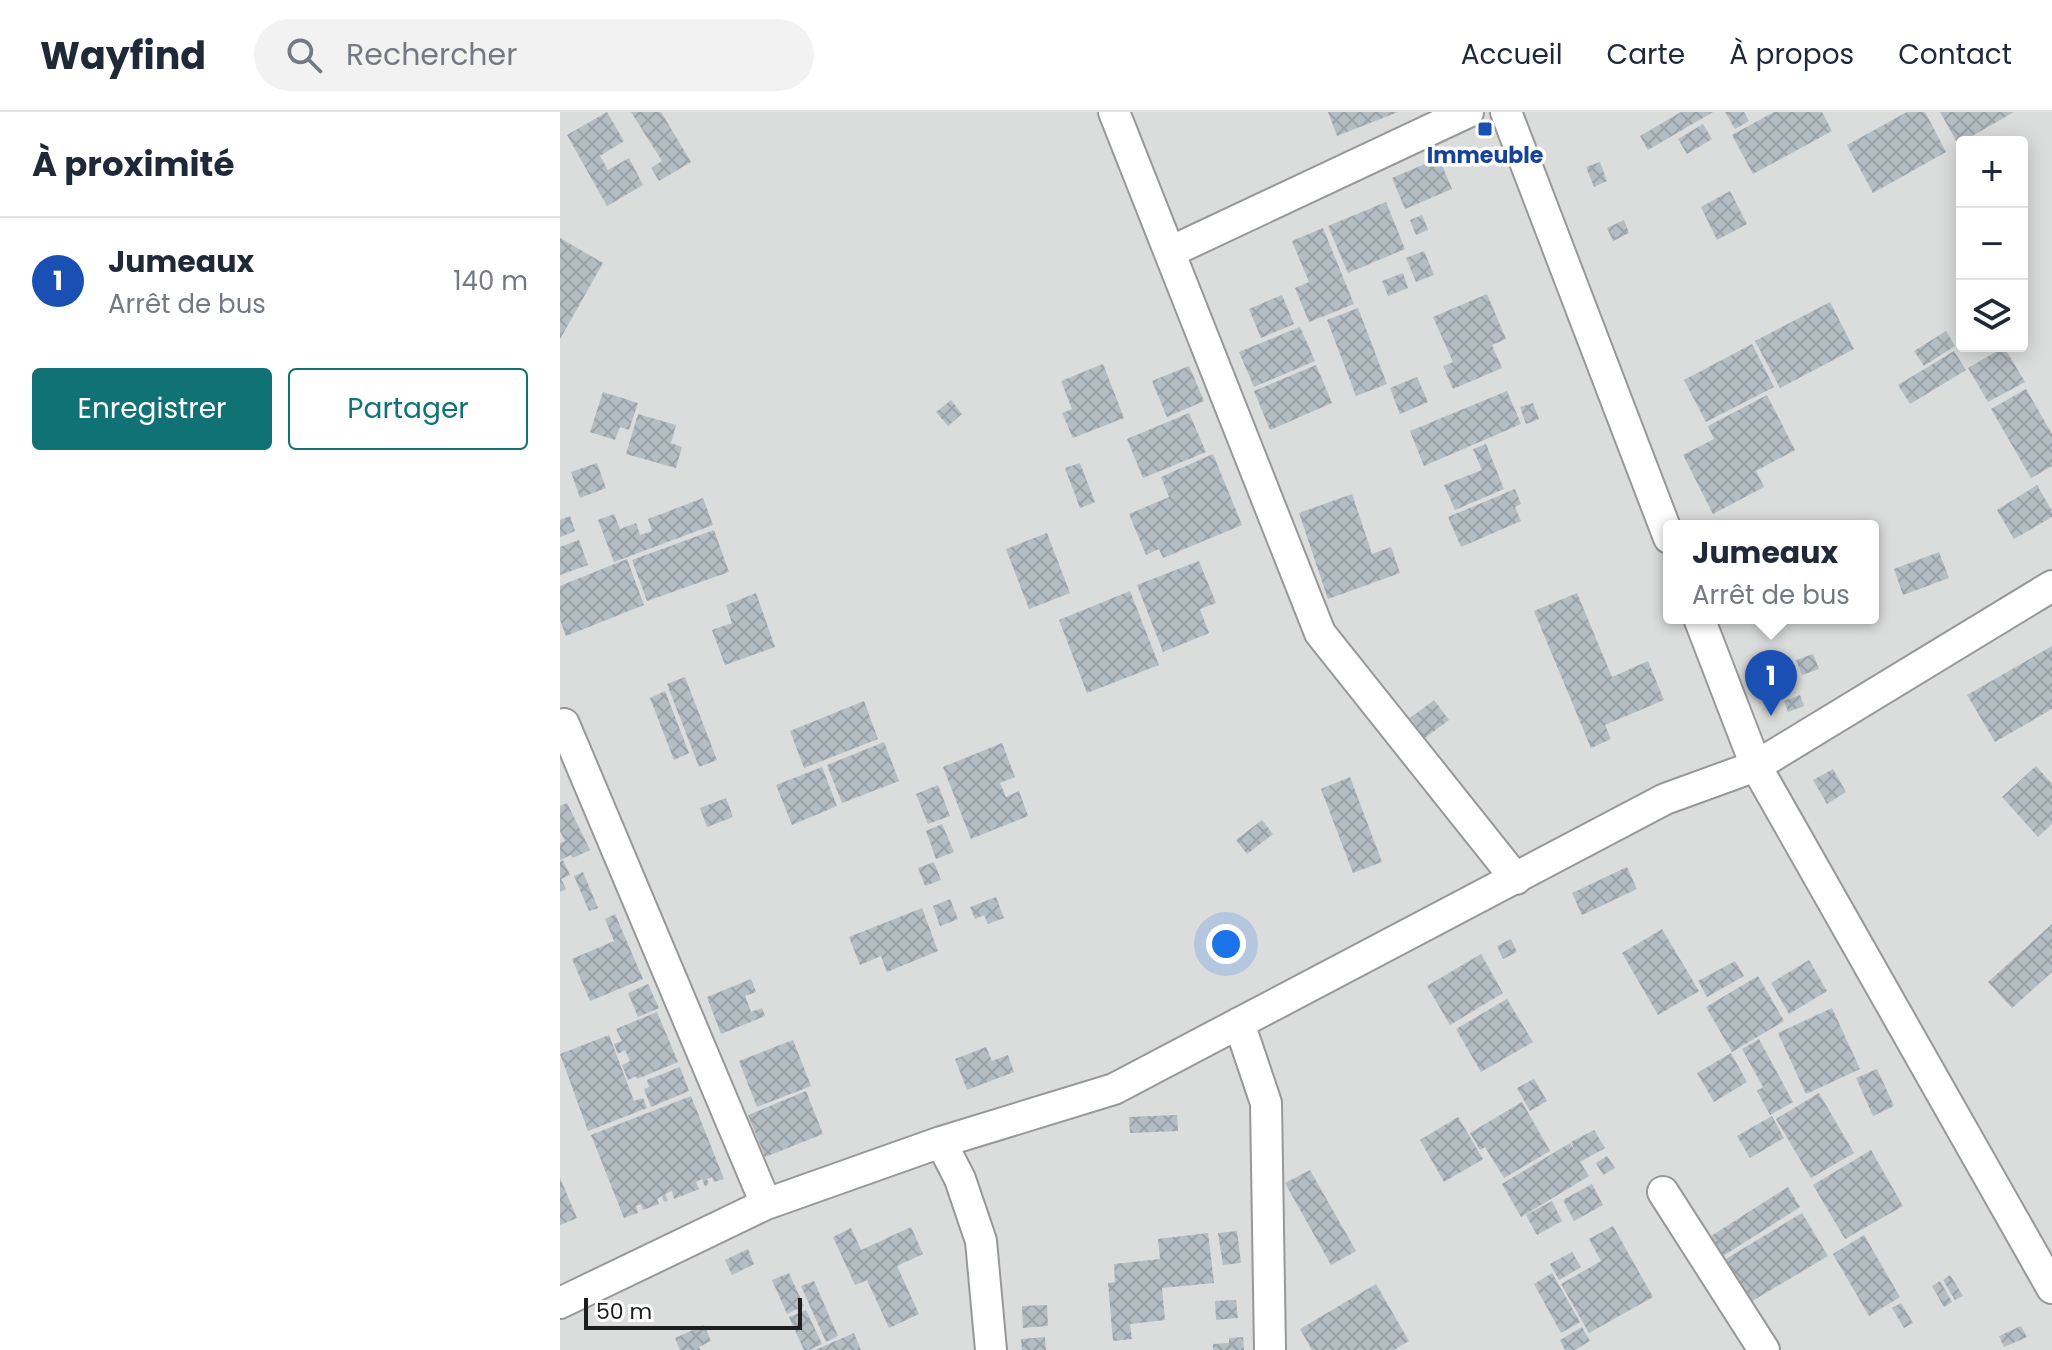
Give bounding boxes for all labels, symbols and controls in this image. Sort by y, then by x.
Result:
search box [254,19,814,91]
text: Wayfind [40,29,206,82]
icon: search [282,33,326,77]
text: Rechercher [346,33,517,76]
text: Accueil [1461,35,1563,74]
text: Carte [1607,35,1685,74]
text: À propos [1729,35,1854,74]
text: Contact [1898,35,2012,74]
marker: Immeuble [1476,120,1494,138]
map controls [1956,136,2028,352]
button: + [1956,136,2028,208]
text: À proximité [32,140,234,188]
place label: Immeuble [1427,140,1543,171]
button: − [1956,208,2028,280]
text: Jumeaux [108,240,254,283]
text: 1 [53,263,63,299]
text: 140 m [453,263,528,299]
button: layers [1956,280,2028,352]
text: Arrêt de bus [108,286,266,322]
button: Enregistrer [32,368,272,450]
button: Partager [288,368,528,450]
popup [1663,520,1879,624]
text: Jumeaux [1692,531,1838,574]
text: Arrêt de bus [1692,577,1850,613]
pin: 1 [1745,650,1797,716]
your location [1206,924,1246,964]
scale bar [584,1294,802,1330]
text: 50 m [596,1296,652,1327]

